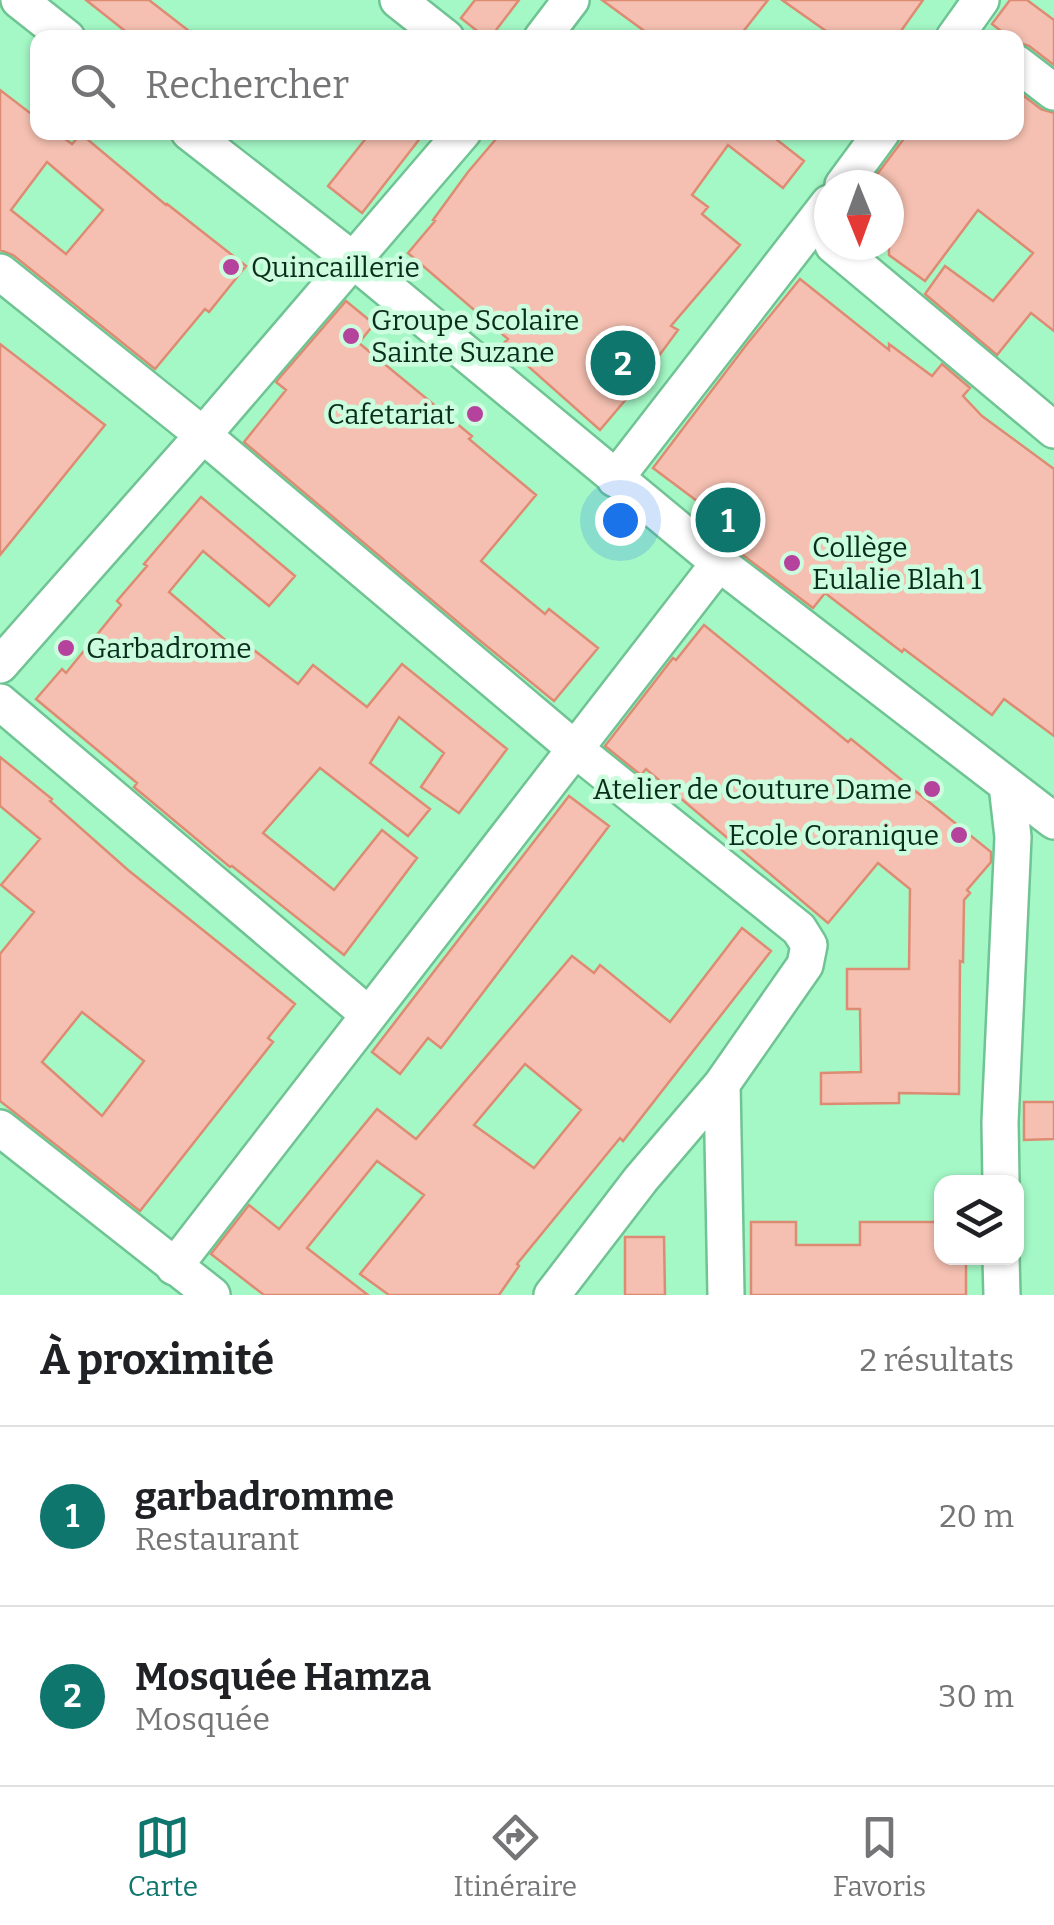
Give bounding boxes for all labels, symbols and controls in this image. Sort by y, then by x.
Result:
search box [30,30,1024,140]
icon: search [65,58,120,113]
text: Rechercher [145,62,349,108]
north arrow [814,170,904,260]
place label: Quincaillerie [251,251,420,284]
marker: Quincaillerie [220,256,242,278]
place label: Groupe Scolaire Sainte Suzane [371,304,579,369]
marker: Groupe Scolaire Sainte Suzane [340,325,362,347]
pin: 2 [590,326,656,400]
place label: Cafetariat [327,398,455,431]
marker: Cafetariat [464,403,486,425]
pin: 1 [696,482,760,558]
your location [595,495,646,546]
place label: Collège Eulalie Blah 1 [812,531,982,596]
marker: Collège Eulalie Blah 1 [781,552,803,574]
place label: Garbadrome [86,632,251,665]
marker: Garbadrome [55,637,77,659]
place label: Atelier de Couture Dame [593,773,912,806]
marker: Atelier de Couture Dame [921,778,943,800]
place label: Ecole Coranique [728,819,939,852]
marker: Ecole Coranique [948,824,970,846]
map controls [934,1175,1024,1265]
button: layers [934,1175,1024,1265]
text: À proximité [40,1335,274,1385]
text: 2 résultats [860,1341,1014,1379]
text: garbadromme [135,1474,394,1520]
text: 1 [66,1497,79,1535]
text: 20 m [939,1497,1014,1535]
text: Restaurant [135,1520,299,1558]
text: Mosquée Hamza [135,1654,431,1700]
text: 2 [63,1677,82,1715]
text: 30 m [938,1677,1014,1715]
text: Mosquée [135,1700,270,1738]
tab: Carte [128,1810,198,1903]
tab: Itinéraire [454,1810,577,1903]
tab: Favoris [833,1810,926,1903]

